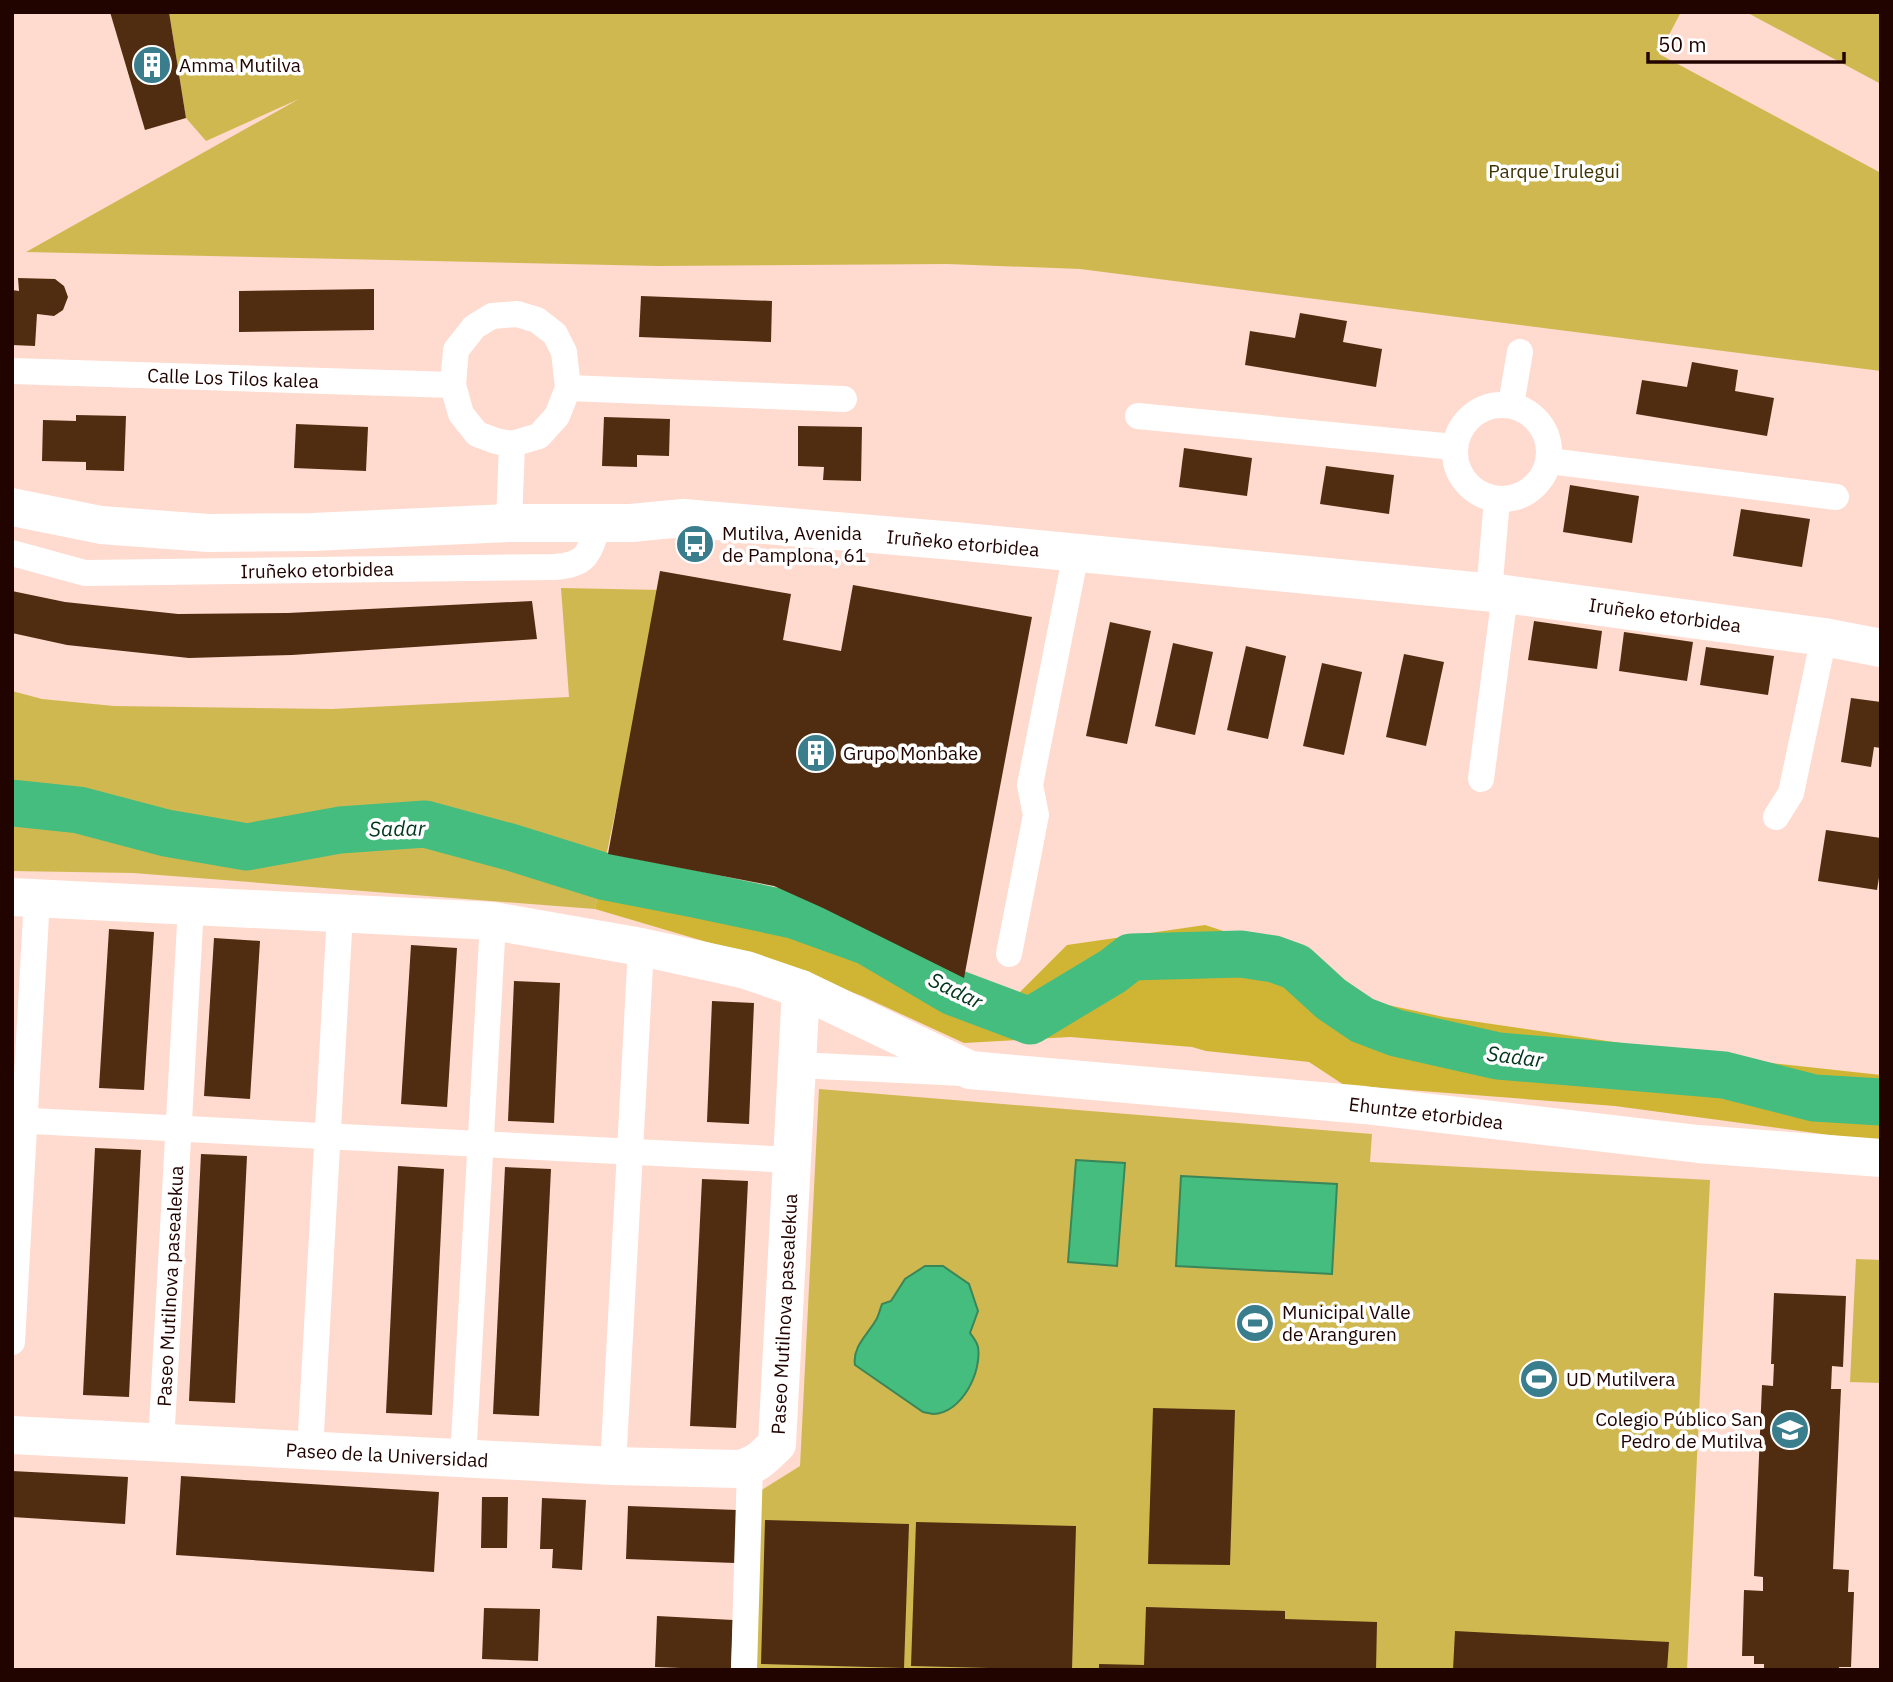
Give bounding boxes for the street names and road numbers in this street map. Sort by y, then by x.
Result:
street label: Calle Los Tilos kalea [147,363,319,393]
street label: Iruñeko etorbidea [886,524,1040,562]
street label: Iruñeko etorbidea [240,557,394,583]
street label: Iruñeko etorbidea [1587,592,1743,638]
street label: Ehuntze etorbidea [1347,1092,1505,1134]
street label: Paseo Mutilnova pasealekua [152,1165,188,1407]
street label: Paseo Mutilnova pasealekua [766,1193,802,1435]
street label: Paseo de la Universidad [285,1438,489,1472]

